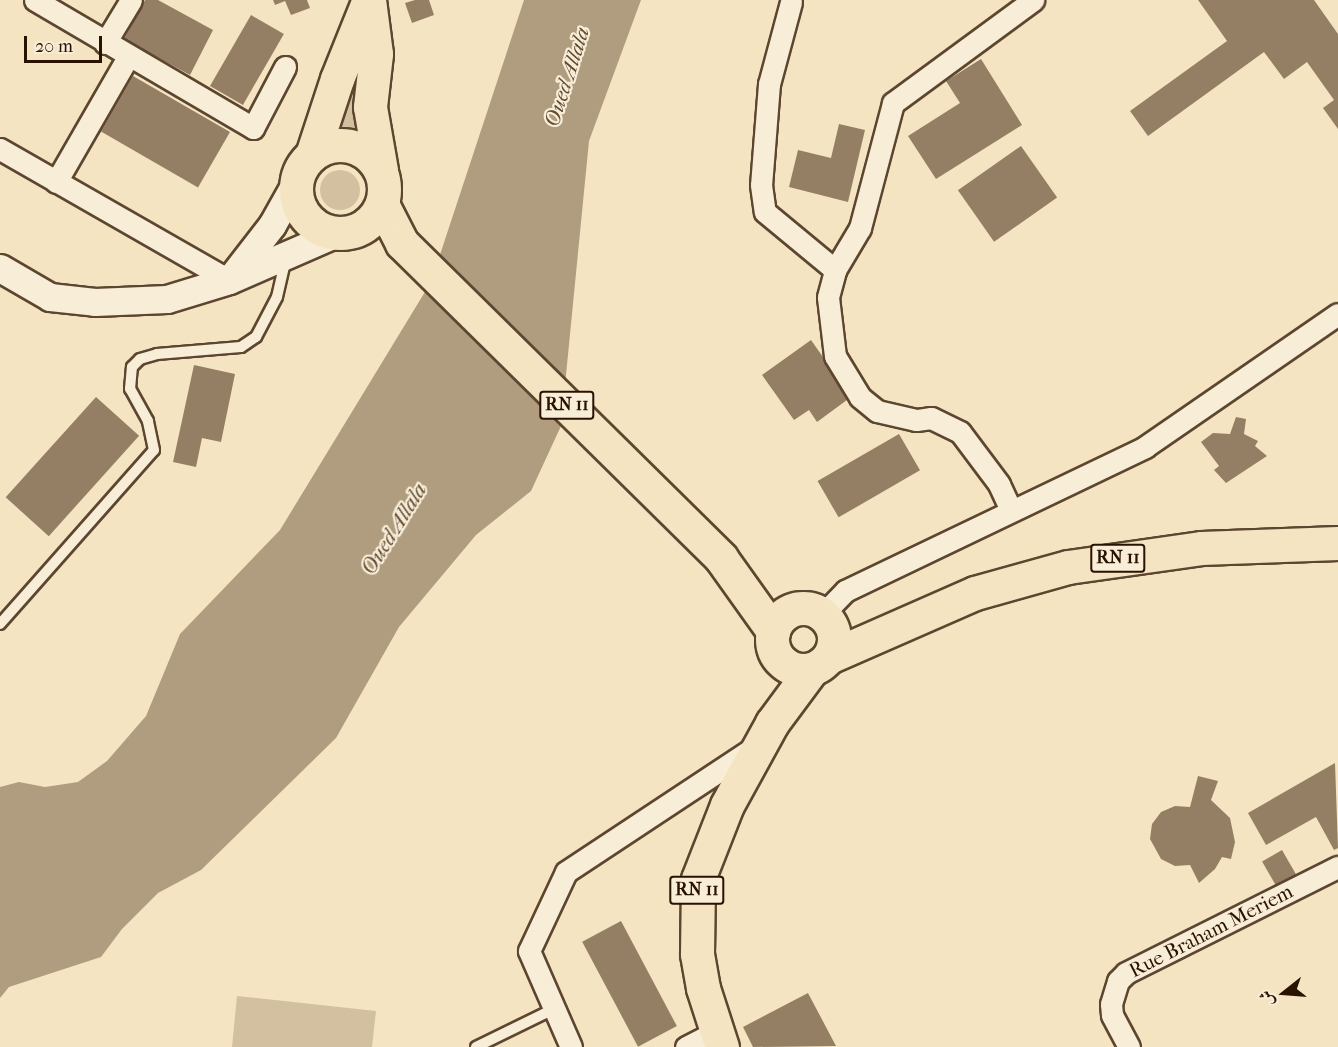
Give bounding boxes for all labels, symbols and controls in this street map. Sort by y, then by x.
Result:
scale bar [27,24,105,62]
water label: Oued Allala [539,24,595,130]
text: 20 m [35,36,73,57]
road number: RN 11 [538,390,596,420]
water label: Oued Allala [356,479,432,579]
road number: RN 11 [1090,543,1146,573]
road number: RN 11 [668,875,726,905]
street label: Rue Braham Meriem [1125,879,1297,983]
north arrow [1254,963,1314,1023]
text: ش [1255,988,1278,1009]

